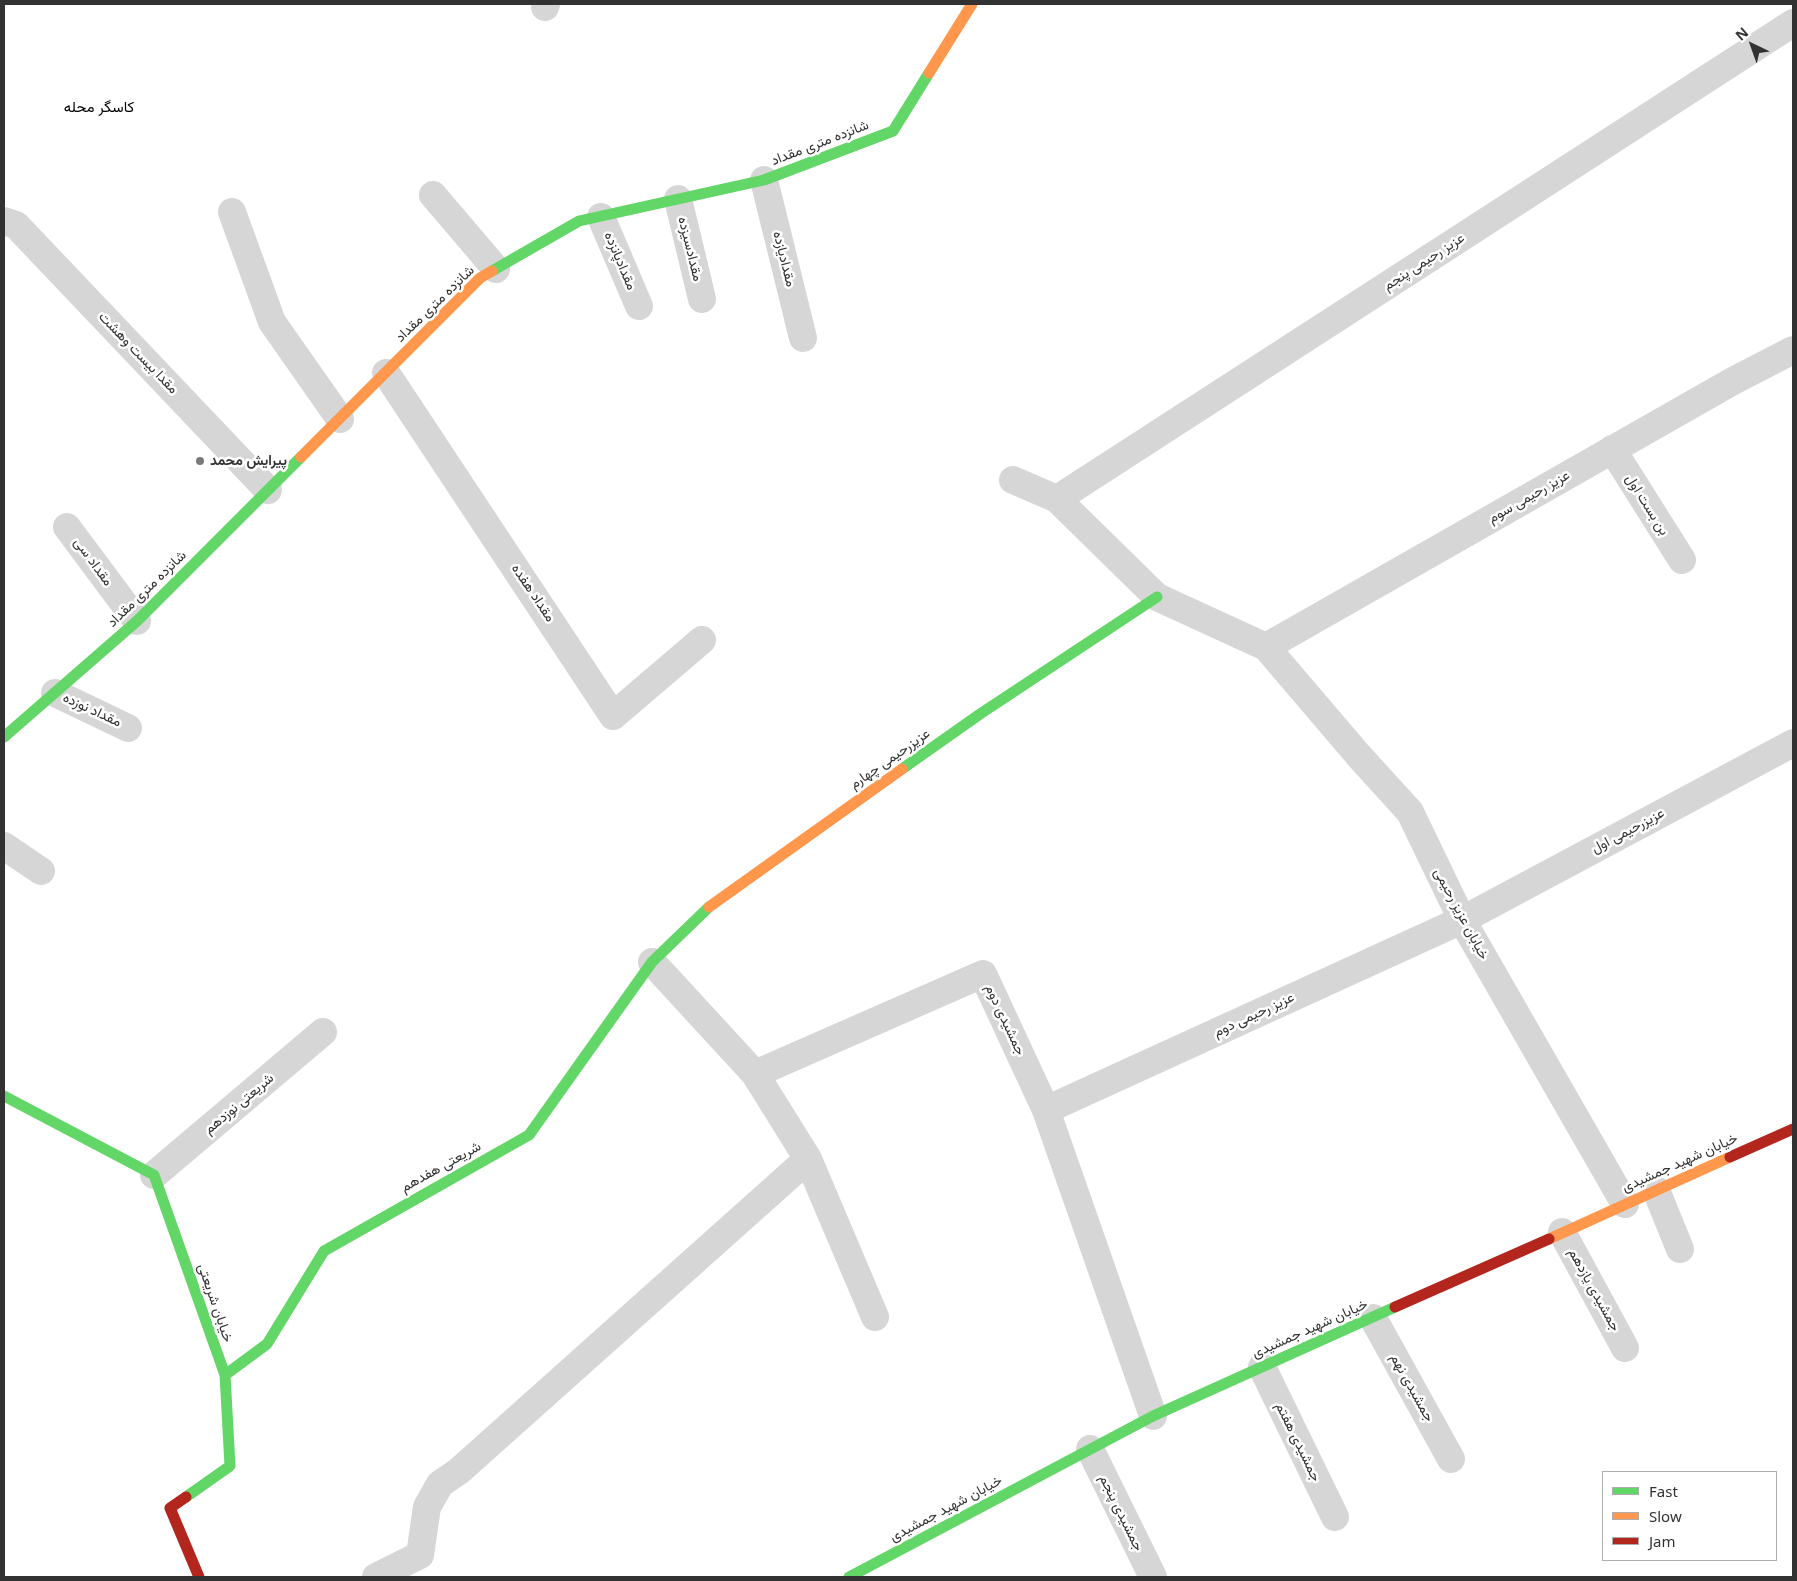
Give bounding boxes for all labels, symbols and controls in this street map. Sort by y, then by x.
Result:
north arrow [1727,20,1777,70]
text: N [1731,23,1752,44]
district label: کاسگر محله [64,99,134,117]
street label: شانزده متری مقداد [769,117,871,169]
street label: مقدادسیزده [674,215,706,283]
street label: مقدادپانزده [600,229,640,293]
street label: مقدادیازده [769,229,799,289]
street label: عزیز رحیمی پنجم [1380,230,1468,294]
street label: شانزده متری مقداد [392,262,478,346]
street label: مقدا بیست وهشت [95,309,181,397]
place label: پیرایش محمد [210,453,287,469]
marker: پیرایش محمد [194,455,206,467]
street label: عزیز رحیمی سوم [1485,467,1573,527]
street label: بن بست اول [1622,471,1672,539]
street label: مقداد سی [70,535,116,589]
street label: شانزده متری مقداد [104,547,190,631]
street label: مقداد هفده [508,561,558,625]
street label: مقداد نوزده [60,689,124,731]
street label: عزیزرحیمی چهارم [847,725,933,793]
street label: عزیزرحیمی اول [1589,805,1667,857]
street label: خیابان عزیز رحیمی [1430,865,1492,963]
street label: جمشیدی دوم [981,982,1029,1058]
street label: عزیز رحیمی دوم [1211,989,1297,1041]
street label: شریعتی نوزدهم [201,1070,277,1138]
street label: خیابان شهید جمشیدی [1620,1130,1740,1196]
street label: شریعتی هفدهم [398,1138,484,1196]
street label: جمشیدی یازدهم [1564,1246,1624,1334]
street label: خیابان شریعتی [194,1262,236,1344]
street label: خیابان شهید جمشیدی [1250,1296,1370,1362]
street label: جمشیدی نهم [1386,1351,1438,1425]
street label: جمشیدی هفتم [1272,1400,1324,1484]
legend [1602,1471,1777,1561]
street label: خیابان شهید جمشیدی [887,1472,1005,1546]
street label: جمشیدی پنجم [1095,1472,1147,1554]
text: Fast [1649,1481,1678,1501]
text: Slow [1649,1506,1682,1526]
text: Jam [1649,1531,1676,1551]

